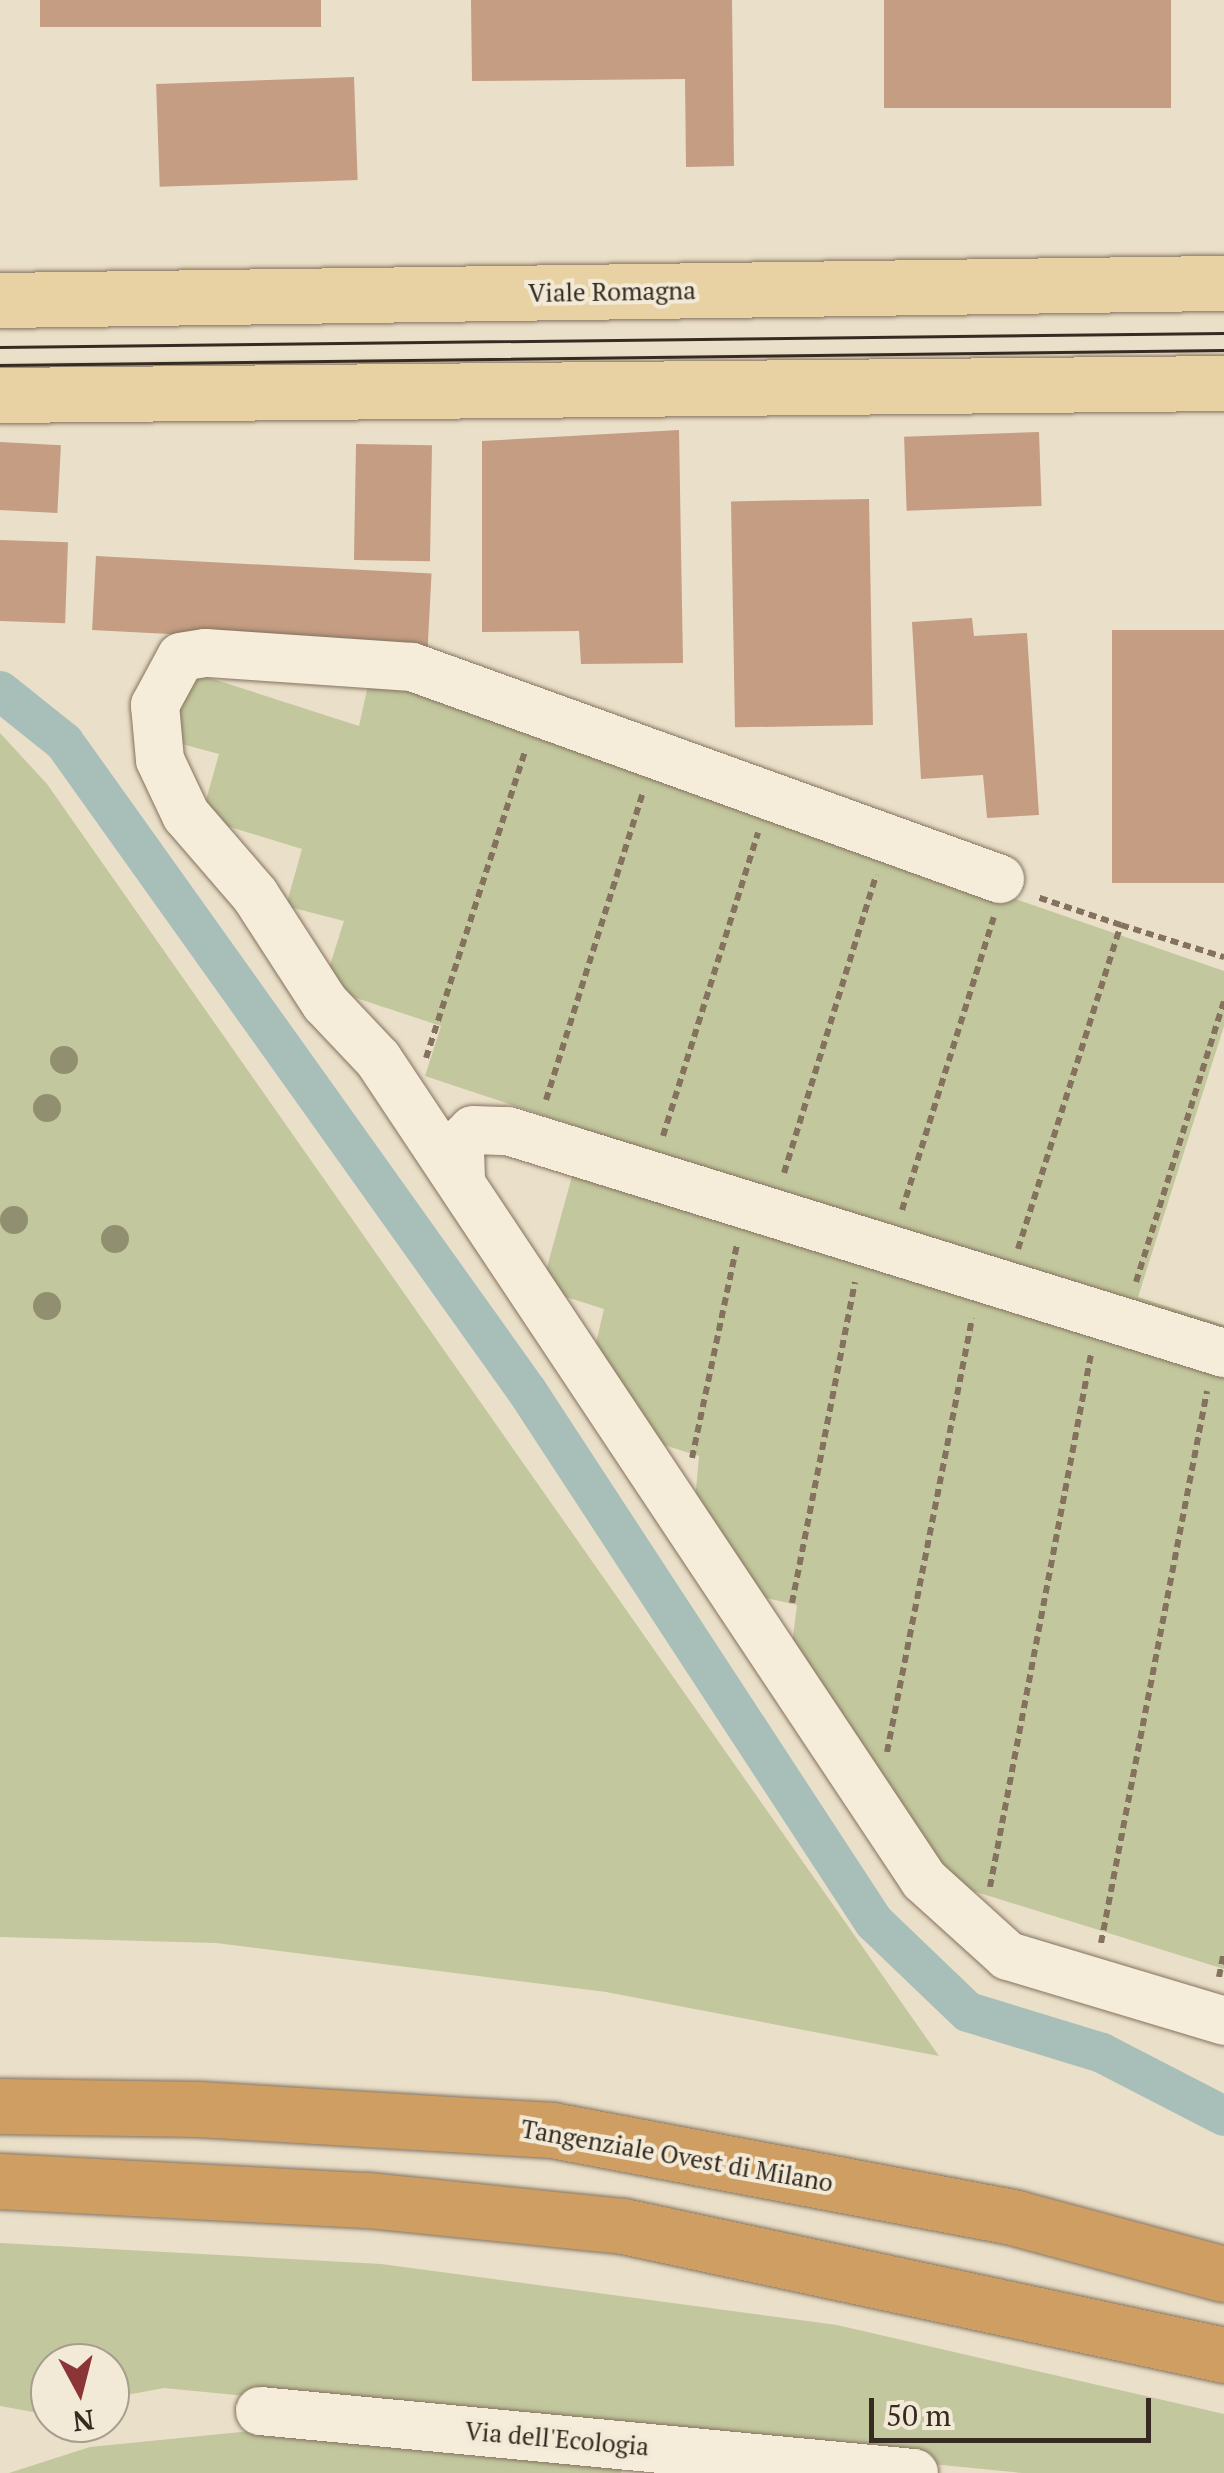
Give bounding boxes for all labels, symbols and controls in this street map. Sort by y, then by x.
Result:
street label: Viale Romagna [528,276,696,308]
street label: Tangenziale Ovest di Milano [519,2114,835,2198]
north arrow [30,2343,130,2443]
scale bar [874,2378,1156,2440]
text: 50 m [886,2395,951,2435]
text: N [71,2402,96,2441]
street label: Via dell'Ecologia [464,2416,650,2462]

